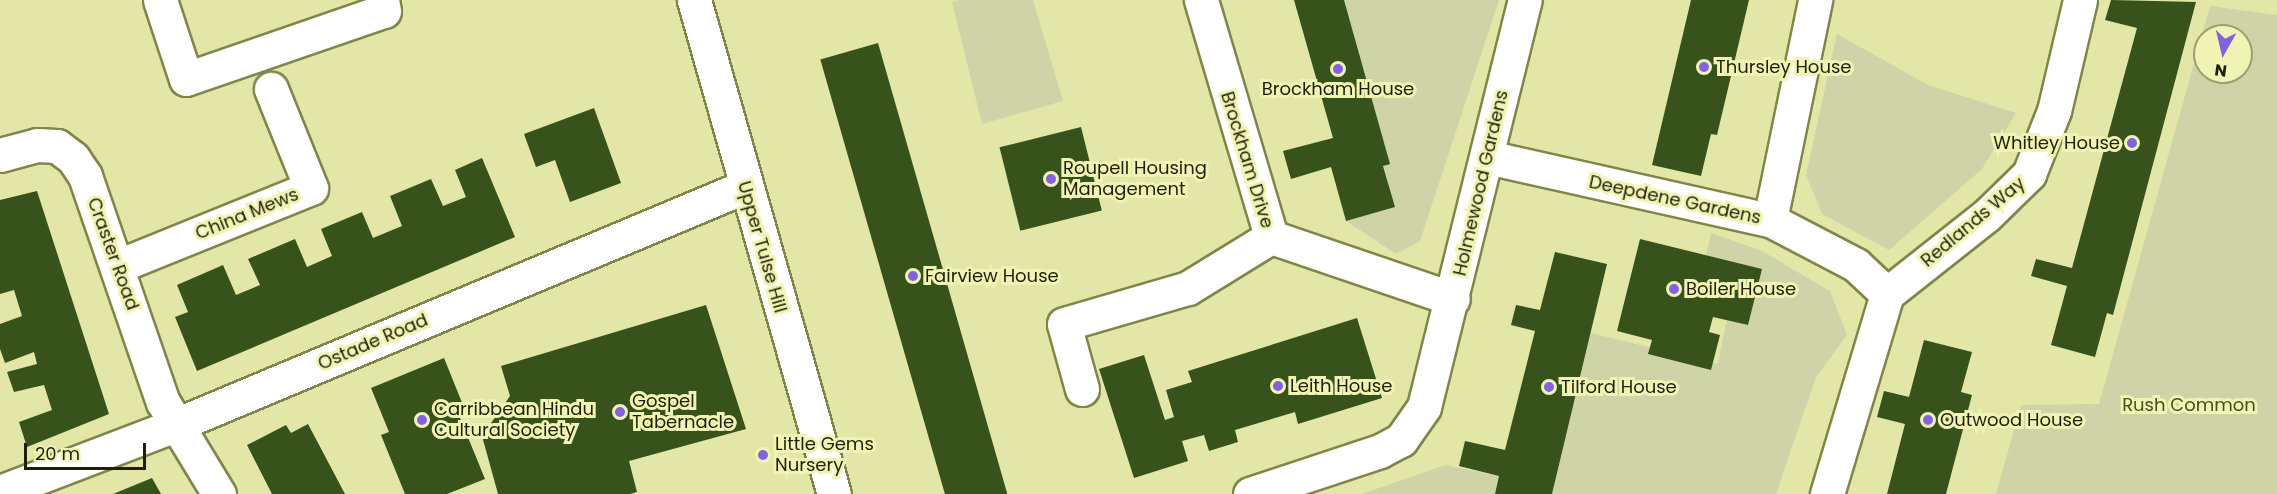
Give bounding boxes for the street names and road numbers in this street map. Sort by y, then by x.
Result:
street label: Holmewood Gardens [1449,88,1513,278]
street label: Brockham Drive [1216,89,1278,231]
street label: Deepdene Gardens [1587,171,1763,229]
street label: Redlands Way [1917,172,2029,272]
street label: Upper Tulse Hill [733,179,791,315]
street label: China Mews [192,184,302,244]
street label: Craster Road [83,195,143,313]
street label: Ostade Road [315,309,431,375]

